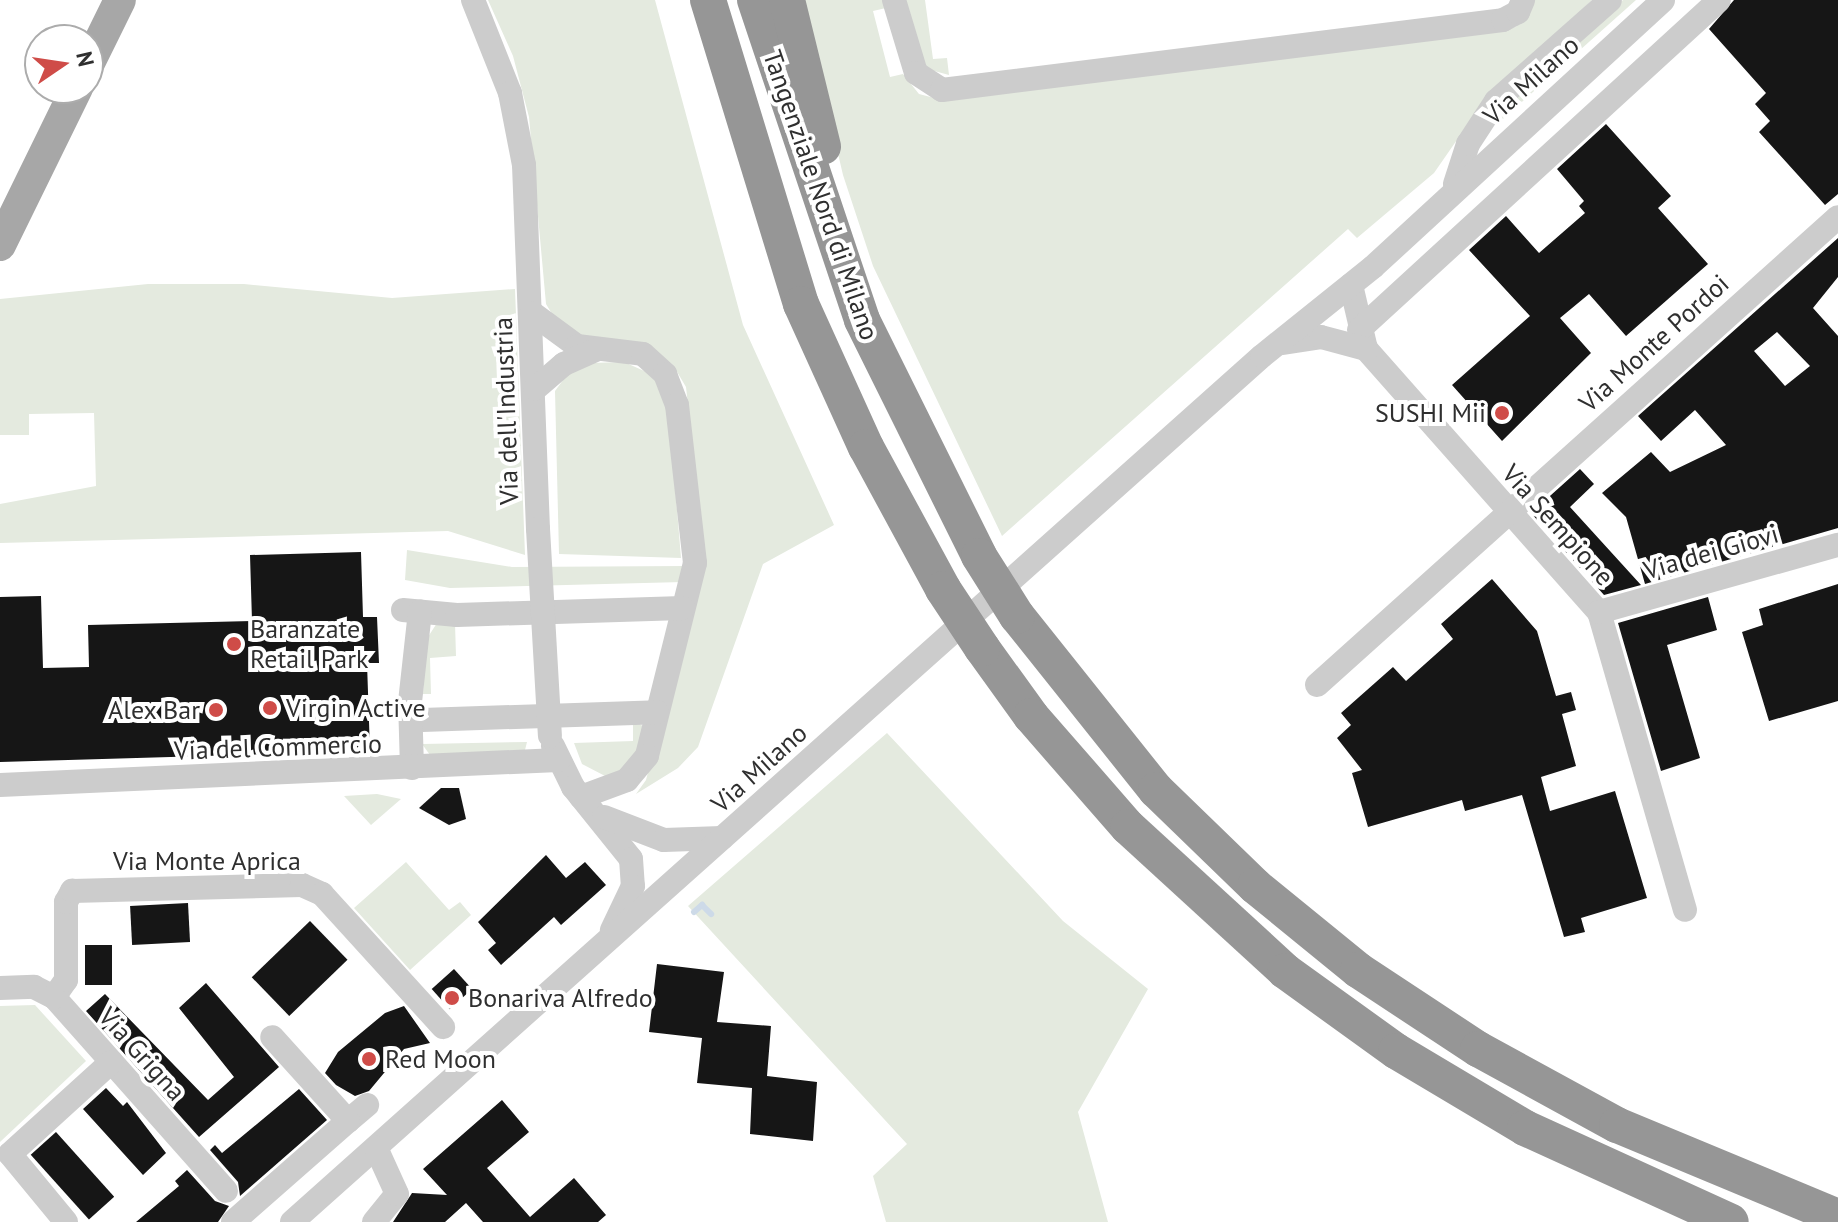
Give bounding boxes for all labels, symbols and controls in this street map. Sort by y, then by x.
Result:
north arrow [24,24,104,104]
street label: Via Milano [1477,29,1585,131]
street label: Tangenziale Nord di Milano [757,46,885,344]
text: N [70,49,101,69]
street label: Via Monte Pordoi [1573,268,1735,418]
street label: Via dell'Industria [487,317,525,505]
place label: SUSHI Mii [1375,397,1486,429]
marker: SUSHI Mii [1493,404,1511,422]
street label: Via Sempione [1496,458,1620,592]
street label: Via dei Giovi [1640,518,1782,586]
place label: Baranzate Retail Park [250,613,368,674]
marker: Baranzate Retail Park [225,635,243,653]
place label: Virgin Active [286,692,427,724]
place label: Alex Bar [107,694,200,726]
marker: Virgin Active [261,699,279,717]
marker: Alex Bar [207,701,225,719]
street label: Via Milano [705,717,813,819]
street label: Via del Commercio [173,728,383,766]
street label: Via Monte Aprica [113,845,301,877]
place label: Bonariva Alfredo [468,982,653,1014]
marker: Bonariva Alfredo [443,989,461,1007]
street label: Via Grigna [92,1001,192,1107]
place label: Red Moon [385,1043,496,1075]
marker: Red Moon [360,1050,378,1068]

